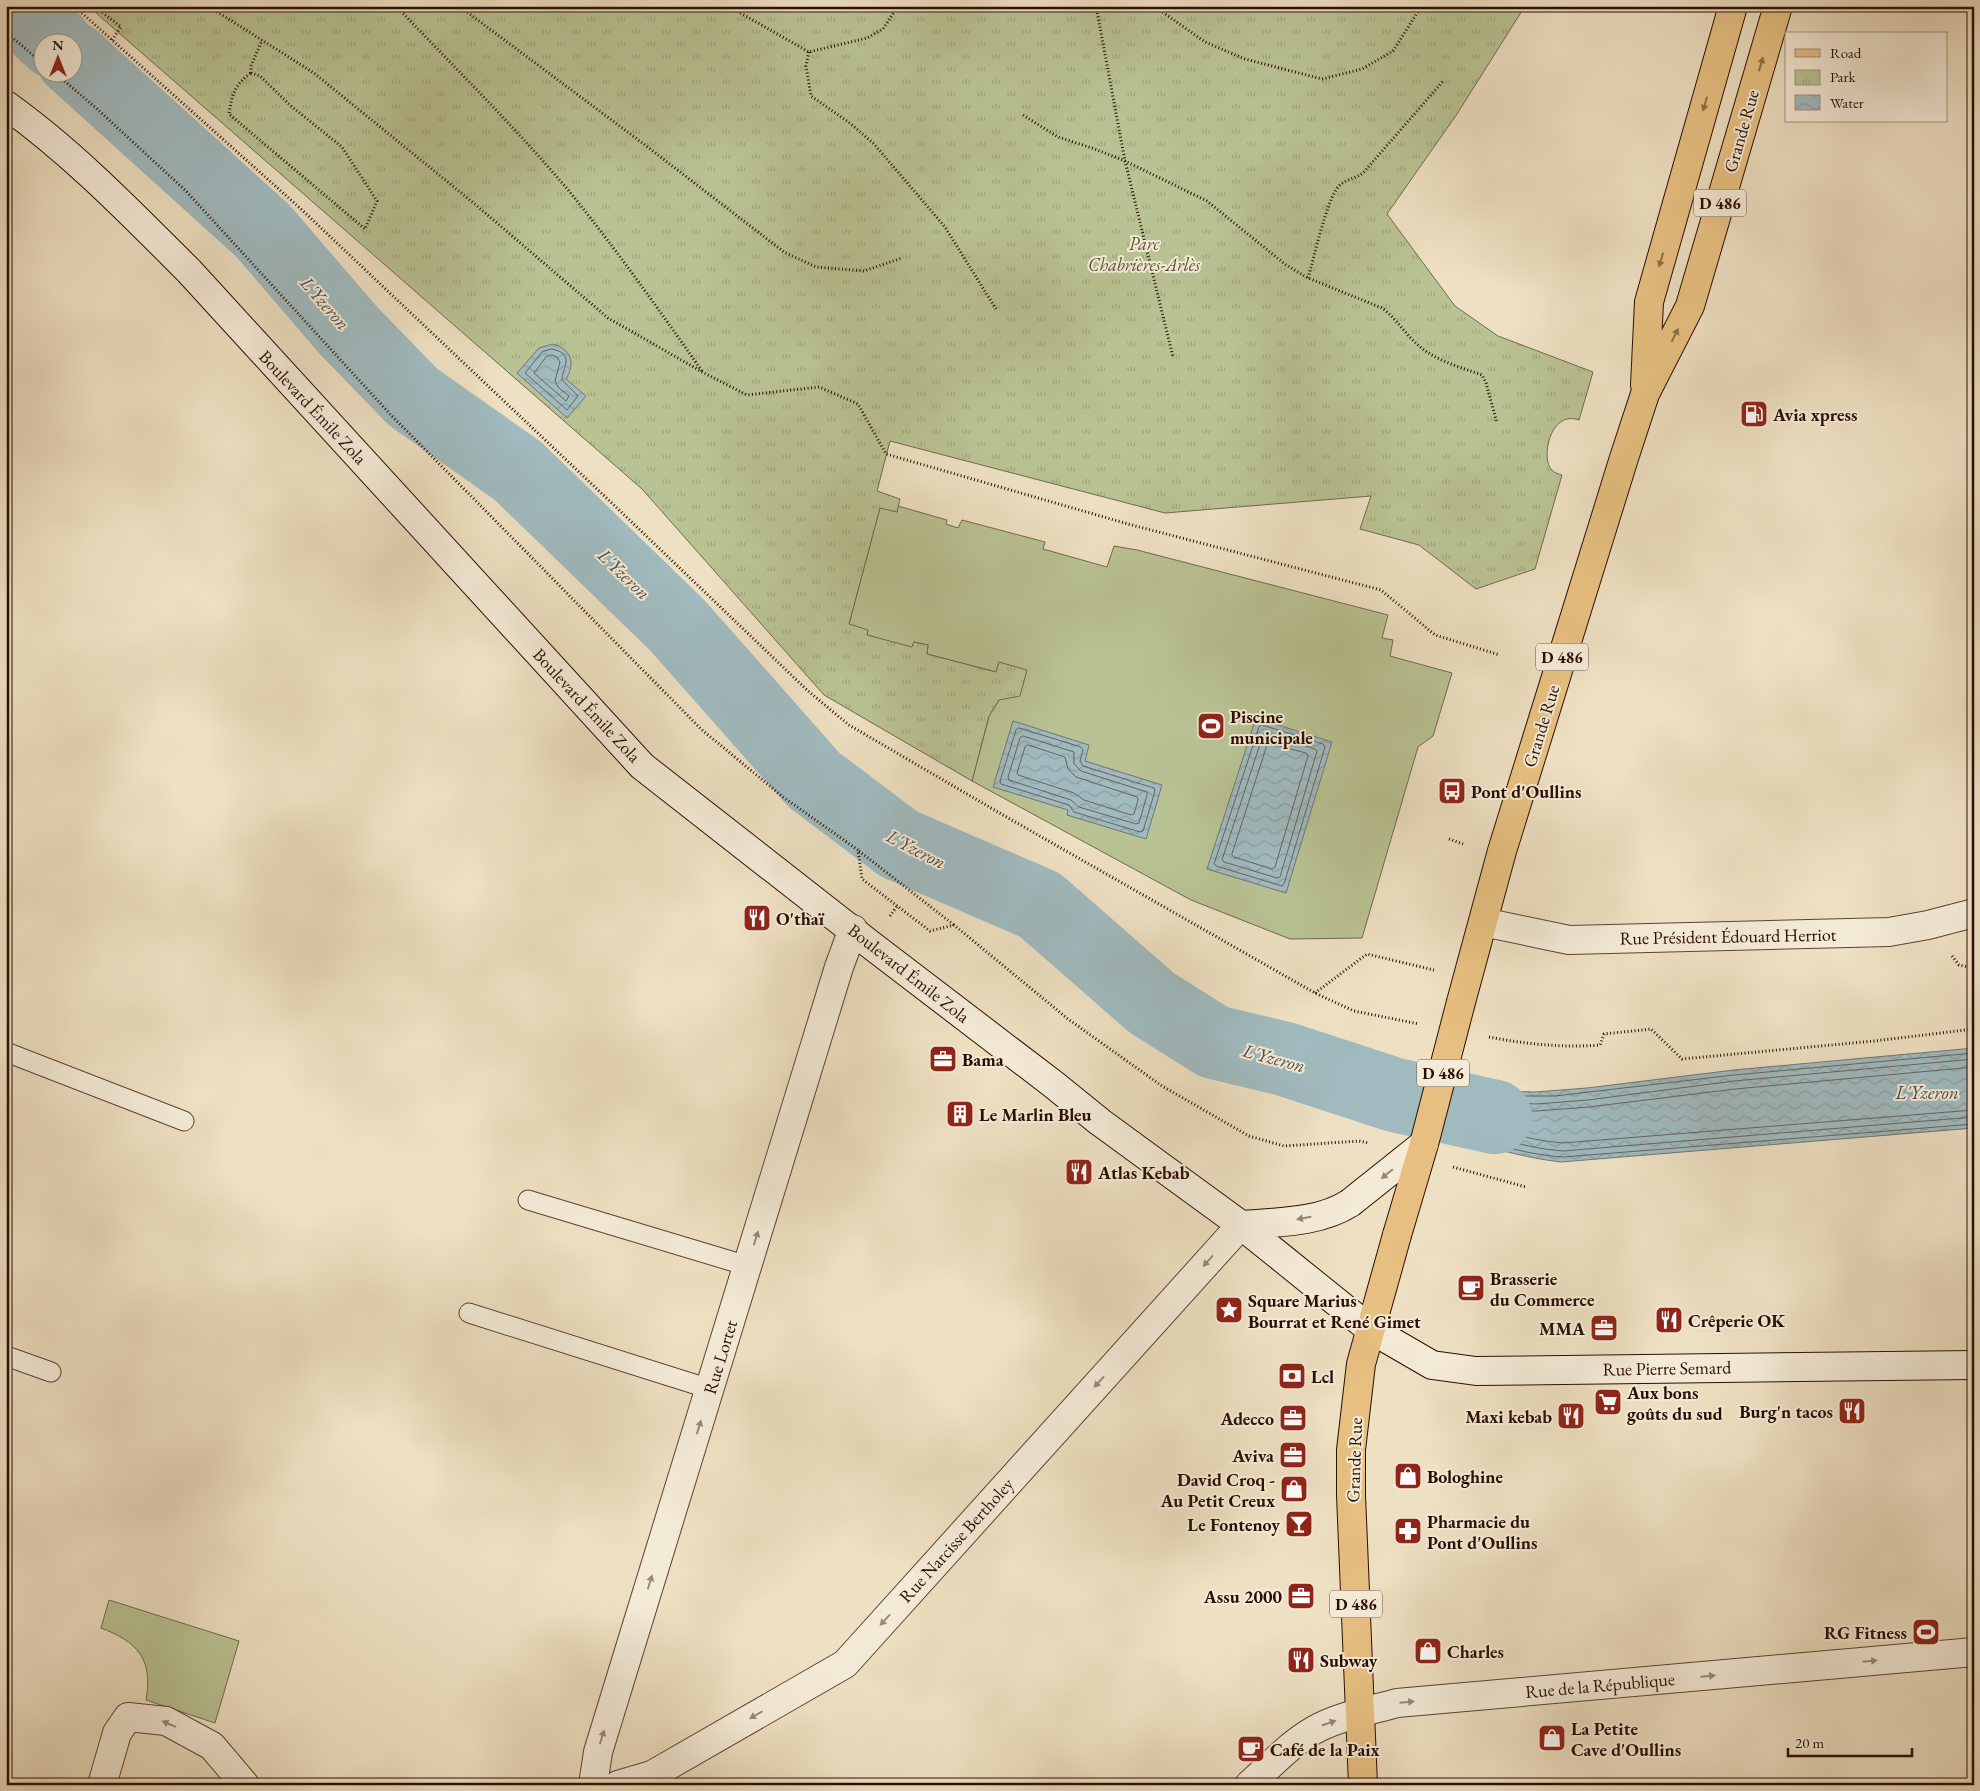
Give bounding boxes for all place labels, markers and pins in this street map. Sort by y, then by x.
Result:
fuel station icon: Avia xpress [1739,399,1769,429]
place label: Avia xpress [1772,403,1857,426]
place label: Piscine municipale [1230,705,1313,749]
sports icon: Piscine municipale [1196,711,1226,741]
bus stop icon: Pont d'Oullins [1437,776,1467,806]
place label: Pont d'Oullins [1471,780,1581,803]
restaurant icon: O'thaï [742,903,772,933]
place label: O'thaï [776,907,825,930]
office icon: Bama [928,1044,958,1074]
place label: Bama [962,1048,1004,1071]
building icon: Le Marlin Bleu [945,1099,975,1129]
place label: Le Marlin Bleu [979,1103,1092,1126]
restaurant icon: Atlas Kebab [1064,1157,1094,1187]
place label: Atlas Kebab [1097,1161,1190,1184]
place label: Brasserie du Commerce [1490,1267,1595,1311]
cafe icon: Brasserie du Commerce [1456,1273,1486,1303]
place label: Square Marius Bourrat et René Gimet [1248,1289,1421,1333]
place icon: Square Marius Bourrat et René Gimet [1214,1295,1244,1325]
restaurant icon: Crêperie OK [1654,1305,1684,1335]
place label: Crêperie OK [1688,1309,1785,1332]
office icon: MMA [1589,1313,1619,1343]
place label: MMA [1539,1317,1586,1340]
bank icon: Lcl [1277,1361,1307,1391]
place label: Lcl [1311,1365,1334,1388]
place label: Aux bons goûts du sud [1626,1381,1723,1425]
supermarket icon: Aux bons goûts du sud [1593,1387,1623,1417]
restaurant icon: Burg'n tacos [1837,1396,1867,1426]
place label: Burg'n tacos [1739,1400,1833,1423]
restaurant icon: Maxi kebab [1556,1401,1586,1431]
office icon: Adecco [1278,1403,1308,1433]
place label: Maxi kebab [1465,1405,1552,1428]
place label: Adecco [1219,1407,1274,1430]
office icon: Aviva [1278,1440,1308,1470]
place label: Aviva [1231,1444,1274,1467]
shop icon: Bologhine [1393,1461,1423,1491]
place label: Bologhine [1427,1465,1504,1488]
place label: David Croq - Au Petit Creux [1160,1468,1275,1512]
shop icon: David Croq - Au Petit Creux [1279,1474,1309,1504]
bar icon: Le Fontenoy [1284,1509,1314,1539]
place label: Pharmacie du Pont d'Oullins [1427,1510,1537,1554]
place label: Le Fontenoy [1187,1513,1280,1536]
pharmacy icon: Pharmacie du Pont d'Oullins [1393,1516,1423,1546]
office icon: Assu 2000 [1286,1581,1316,1611]
place label: Assu 2000 [1203,1585,1282,1608]
sports icon: RG Fitness [1911,1617,1941,1647]
place label: RG Fitness [1824,1621,1907,1644]
shop icon: Charles [1413,1636,1443,1666]
place label: Charles [1447,1640,1504,1663]
restaurant icon: Subway [1286,1645,1316,1675]
place label: Subway [1320,1649,1378,1672]
place label: La Petite Cave d'Oullins [1571,1717,1681,1761]
shop icon: La Petite Cave d'Oullins [1537,1723,1567,1753]
cafe icon: Café de la Paix [1236,1734,1266,1764]
place label: Café de la Paix [1270,1738,1380,1761]

